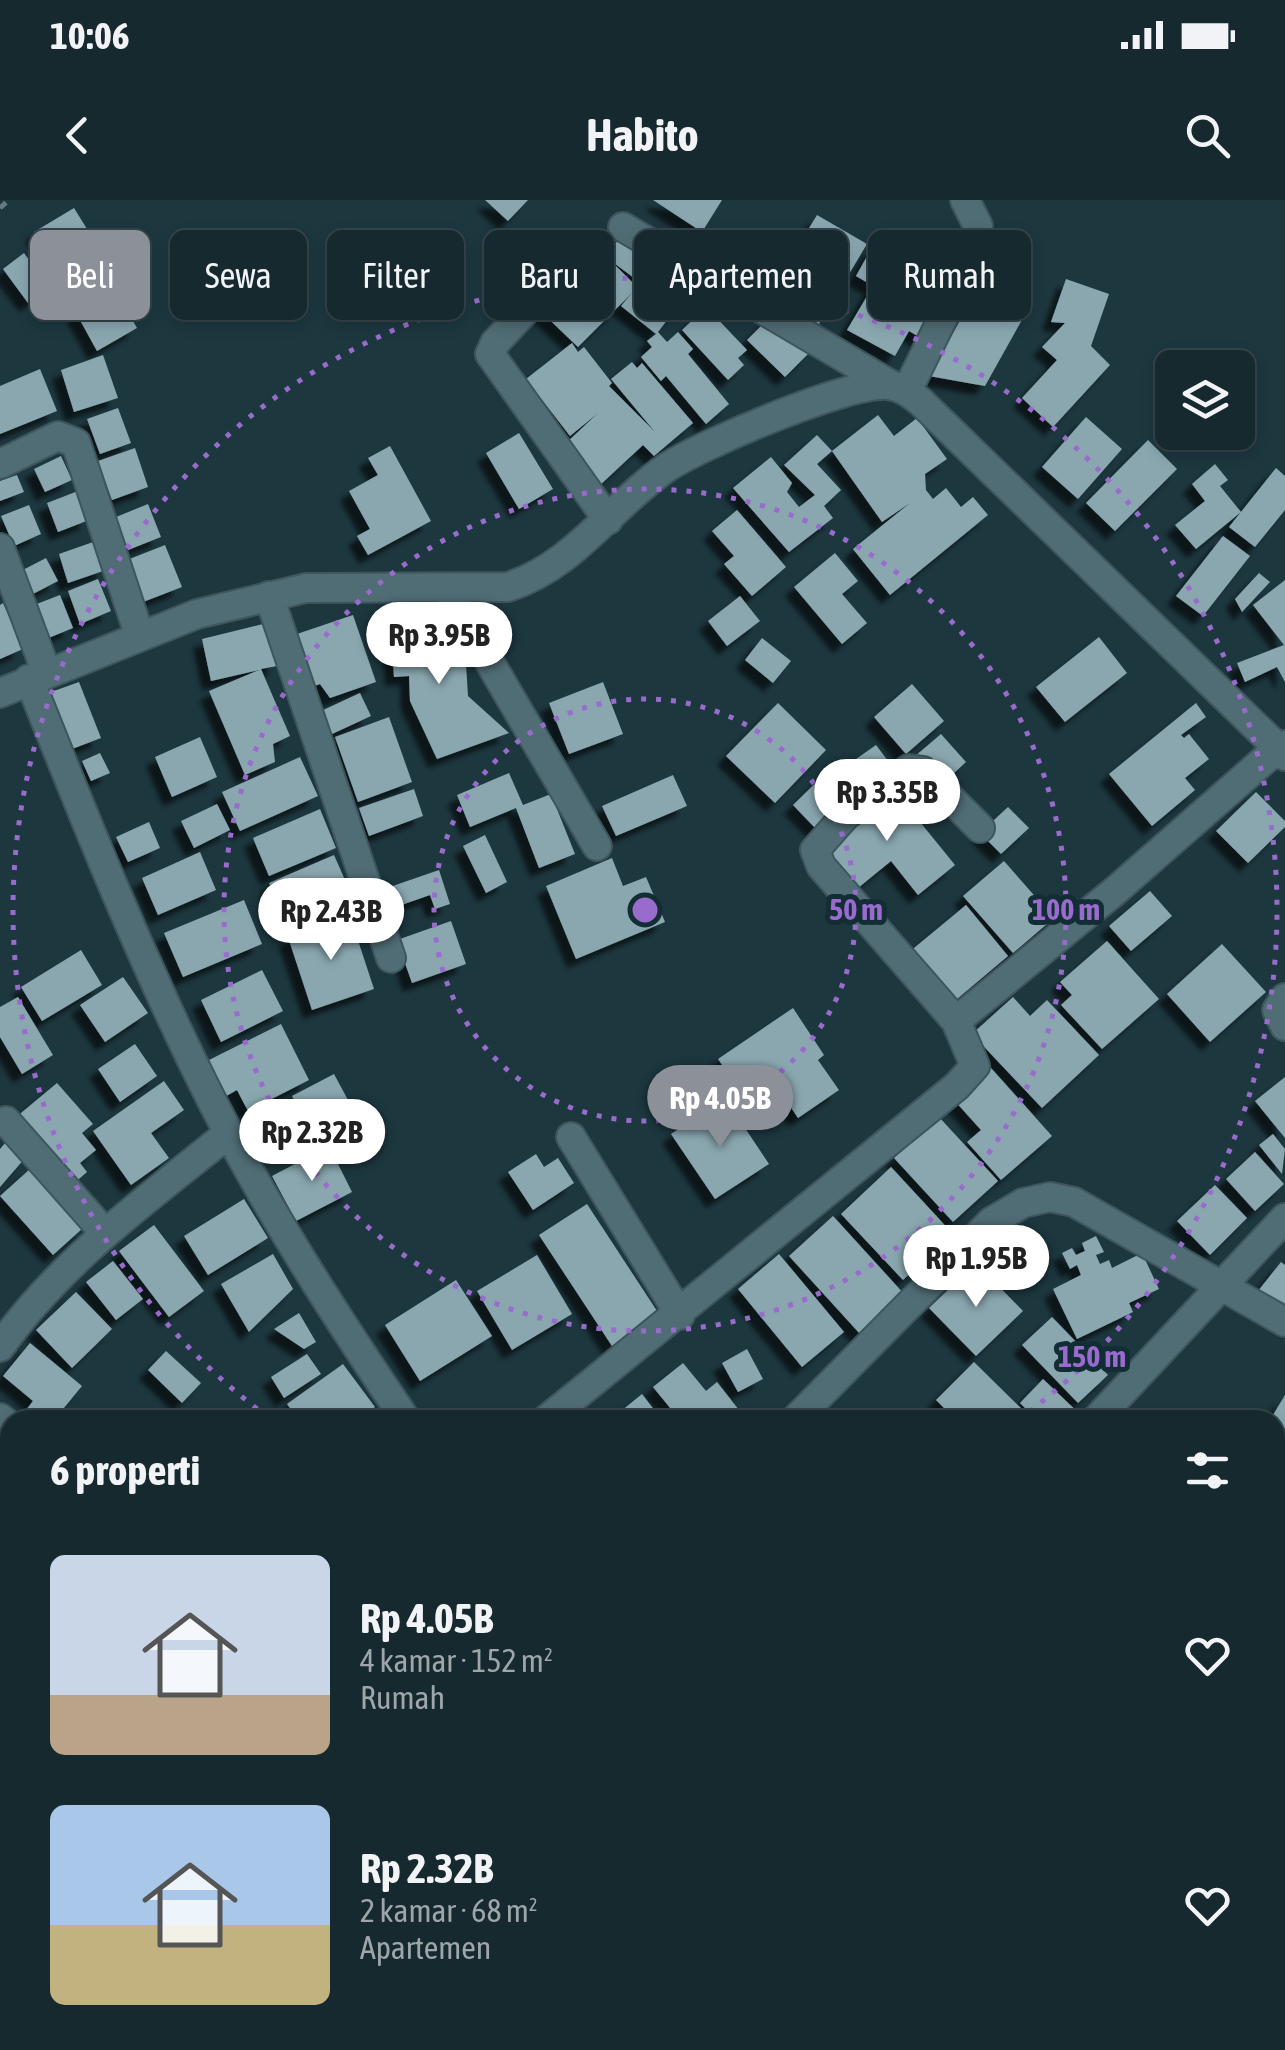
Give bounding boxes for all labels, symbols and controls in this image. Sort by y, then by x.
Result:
text: 10:06 [50,14,130,57]
icon: back [50,108,105,163]
icon: search [1180,108,1235,163]
text: Habito [586,109,699,161]
chip: Beli [30,230,150,320]
chip: Sewa [170,230,307,320]
chip: Filter [327,230,464,320]
chip: Baru [484,230,614,320]
chip: Apartemen [634,230,848,320]
chip: Rumah [868,230,1031,320]
map controls [1155,350,1255,450]
button: layers [1155,350,1255,450]
pin: Rp 3.95B [336,602,542,687]
text: Rp 3.95B [388,616,490,653]
pin: Rp 3.35B [784,759,990,844]
text: Rp 3.35B [836,773,938,810]
pin: Rp 2.43B [228,878,434,963]
text: Rp 2.43B [280,892,382,929]
centre of rings [627,892,663,928]
text: 50 m [829,892,883,926]
text: 100 m [1032,892,1100,926]
pin: Rp 4.05B [617,1065,823,1150]
text: Rp 4.05B [669,1079,771,1116]
pin: Rp 2.32B [209,1099,415,1184]
text: Rp 2.32B [261,1113,363,1150]
pin: Rp 1.95B [873,1225,1079,1310]
text: Rp 1.95B [925,1239,1027,1276]
text: 150 m [1058,1339,1126,1373]
icon: filters [1180,1443,1235,1498]
text: 6 properti [50,1446,200,1494]
text: Rp 4.05B [360,1594,493,1642]
icon: home [130,1595,250,1715]
icon: heart [1180,1628,1235,1683]
text: 4 kamar · 152 m² [360,1642,553,1679]
text: Rumah [360,1679,445,1716]
text: Rp 2.32B [360,1844,493,1892]
icon: home [130,1845,250,1965]
icon: heart [1180,1878,1235,1933]
text: 2 kamar · 68 m² [360,1892,538,1929]
text: Apartemen [360,1929,491,1966]

